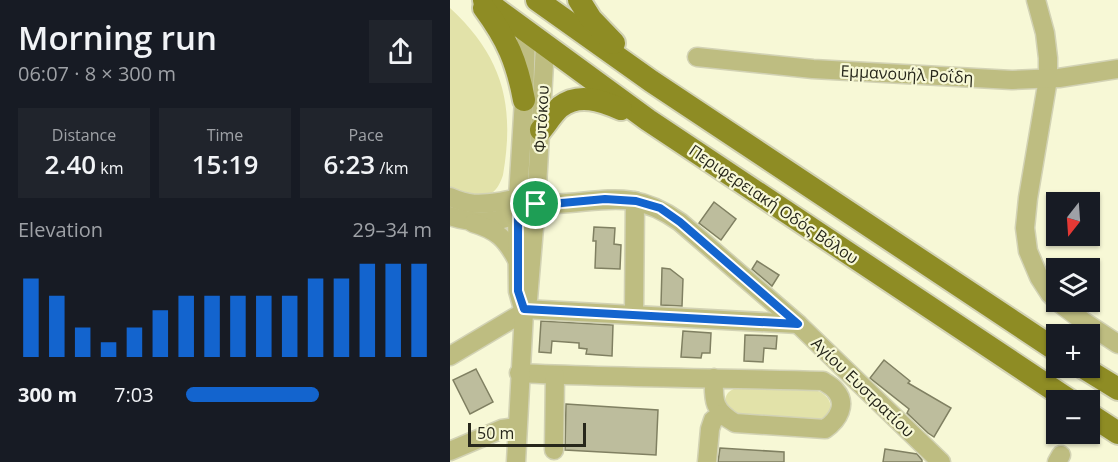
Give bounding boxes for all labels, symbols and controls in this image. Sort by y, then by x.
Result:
text: Morning run [18,15,217,60]
button: share [369,20,432,83]
text: 06:07 · 8 × 300 m [18,60,176,87]
street label: Εμμανουήλ Ροΐδη [840,60,974,88]
street label: Φυτόκου [528,85,554,153]
text: Distance [52,124,116,146]
text: Time [207,124,243,146]
text: Pace [348,124,384,146]
street label: Περιφερειακή Οδός Βόλου [685,139,863,269]
text: 2.40 [44,146,96,182]
text: 15:19 [192,146,258,182]
text: 6:23 [324,146,375,182]
text: km [96,157,124,179]
text: /km [375,157,408,179]
pin [510,178,561,229]
icon: arrive [519,187,552,220]
north arrow [1046,192,1100,246]
map controls [1046,192,1100,444]
text: Elevation [18,216,103,243]
text: 29–34 m [353,216,432,243]
button: layers [1046,258,1100,312]
button: + [1046,324,1100,378]
street label: Αγίου Ευστρατίου [807,332,919,442]
text: 300 m [18,381,77,408]
text: 7:03 [114,381,154,408]
button: − [1046,390,1100,444]
scale bar [468,420,586,448]
text: 50 m [477,422,514,444]

